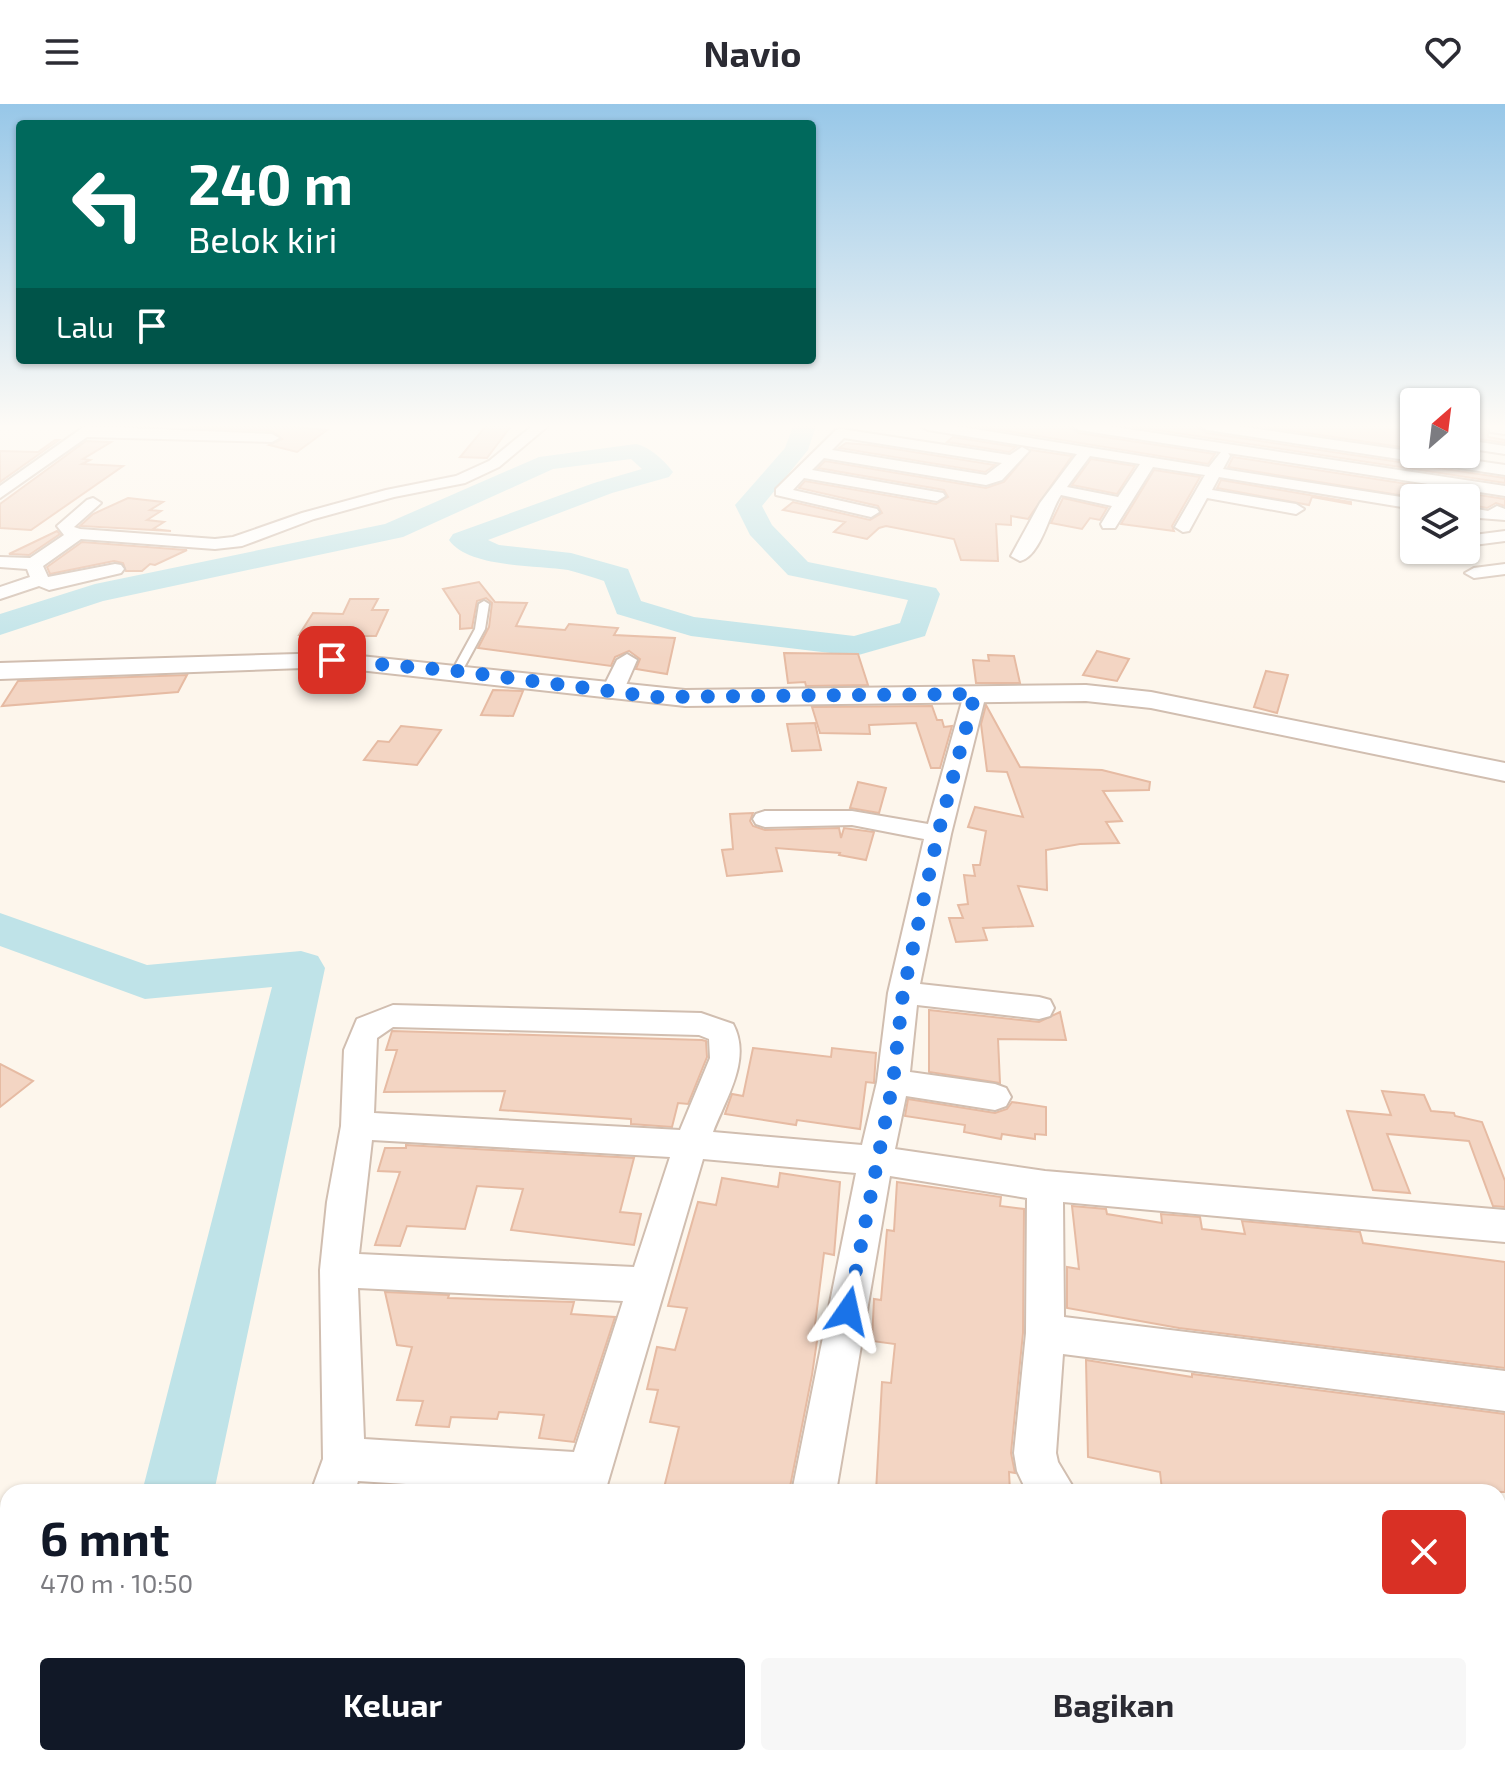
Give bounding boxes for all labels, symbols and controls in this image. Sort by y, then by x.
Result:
icon: menu [40,30,84,74]
icon: heart [1421,30,1465,74]
text: Navio [704,31,801,74]
text: 240 m [188,149,353,216]
icon: left [56,152,160,256]
text: Belok kiri [188,217,337,260]
icon: arrive [130,304,174,348]
text: Lalu [56,308,114,344]
north arrow [1400,388,1480,468]
map controls [1400,388,1480,564]
button: layers [1400,484,1480,564]
pin [298,626,366,694]
icon: arrive [310,638,354,682]
position arrow [806,1269,890,1353]
text: 6 mnt [40,1508,170,1566]
button: close [1382,1510,1466,1594]
text: 470 m · 10:50 [40,1567,193,1598]
button: Keluar [40,1658,745,1750]
button: Bagikan [761,1658,1466,1750]

